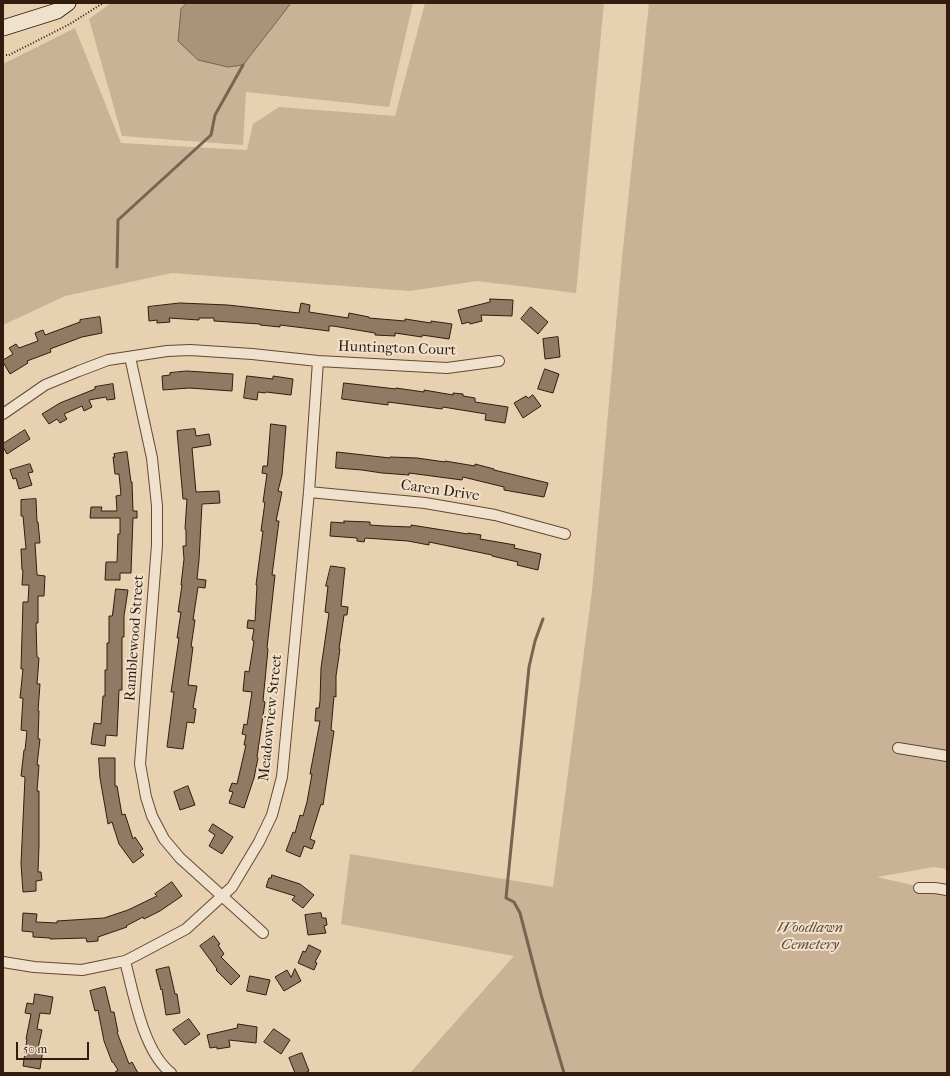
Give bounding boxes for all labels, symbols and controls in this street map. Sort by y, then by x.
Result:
street label: Huntington Court [338,338,456,360]
street label: Caren Drive [399,477,481,505]
street label: Ramblewood Street [122,574,148,702]
street label: Meadowview Street [255,654,287,782]
park label: Woodlawn Cemetery [777,919,843,954]
scale bar [18,1034,91,1060]
text: 50 m [23,1042,47,1056]

